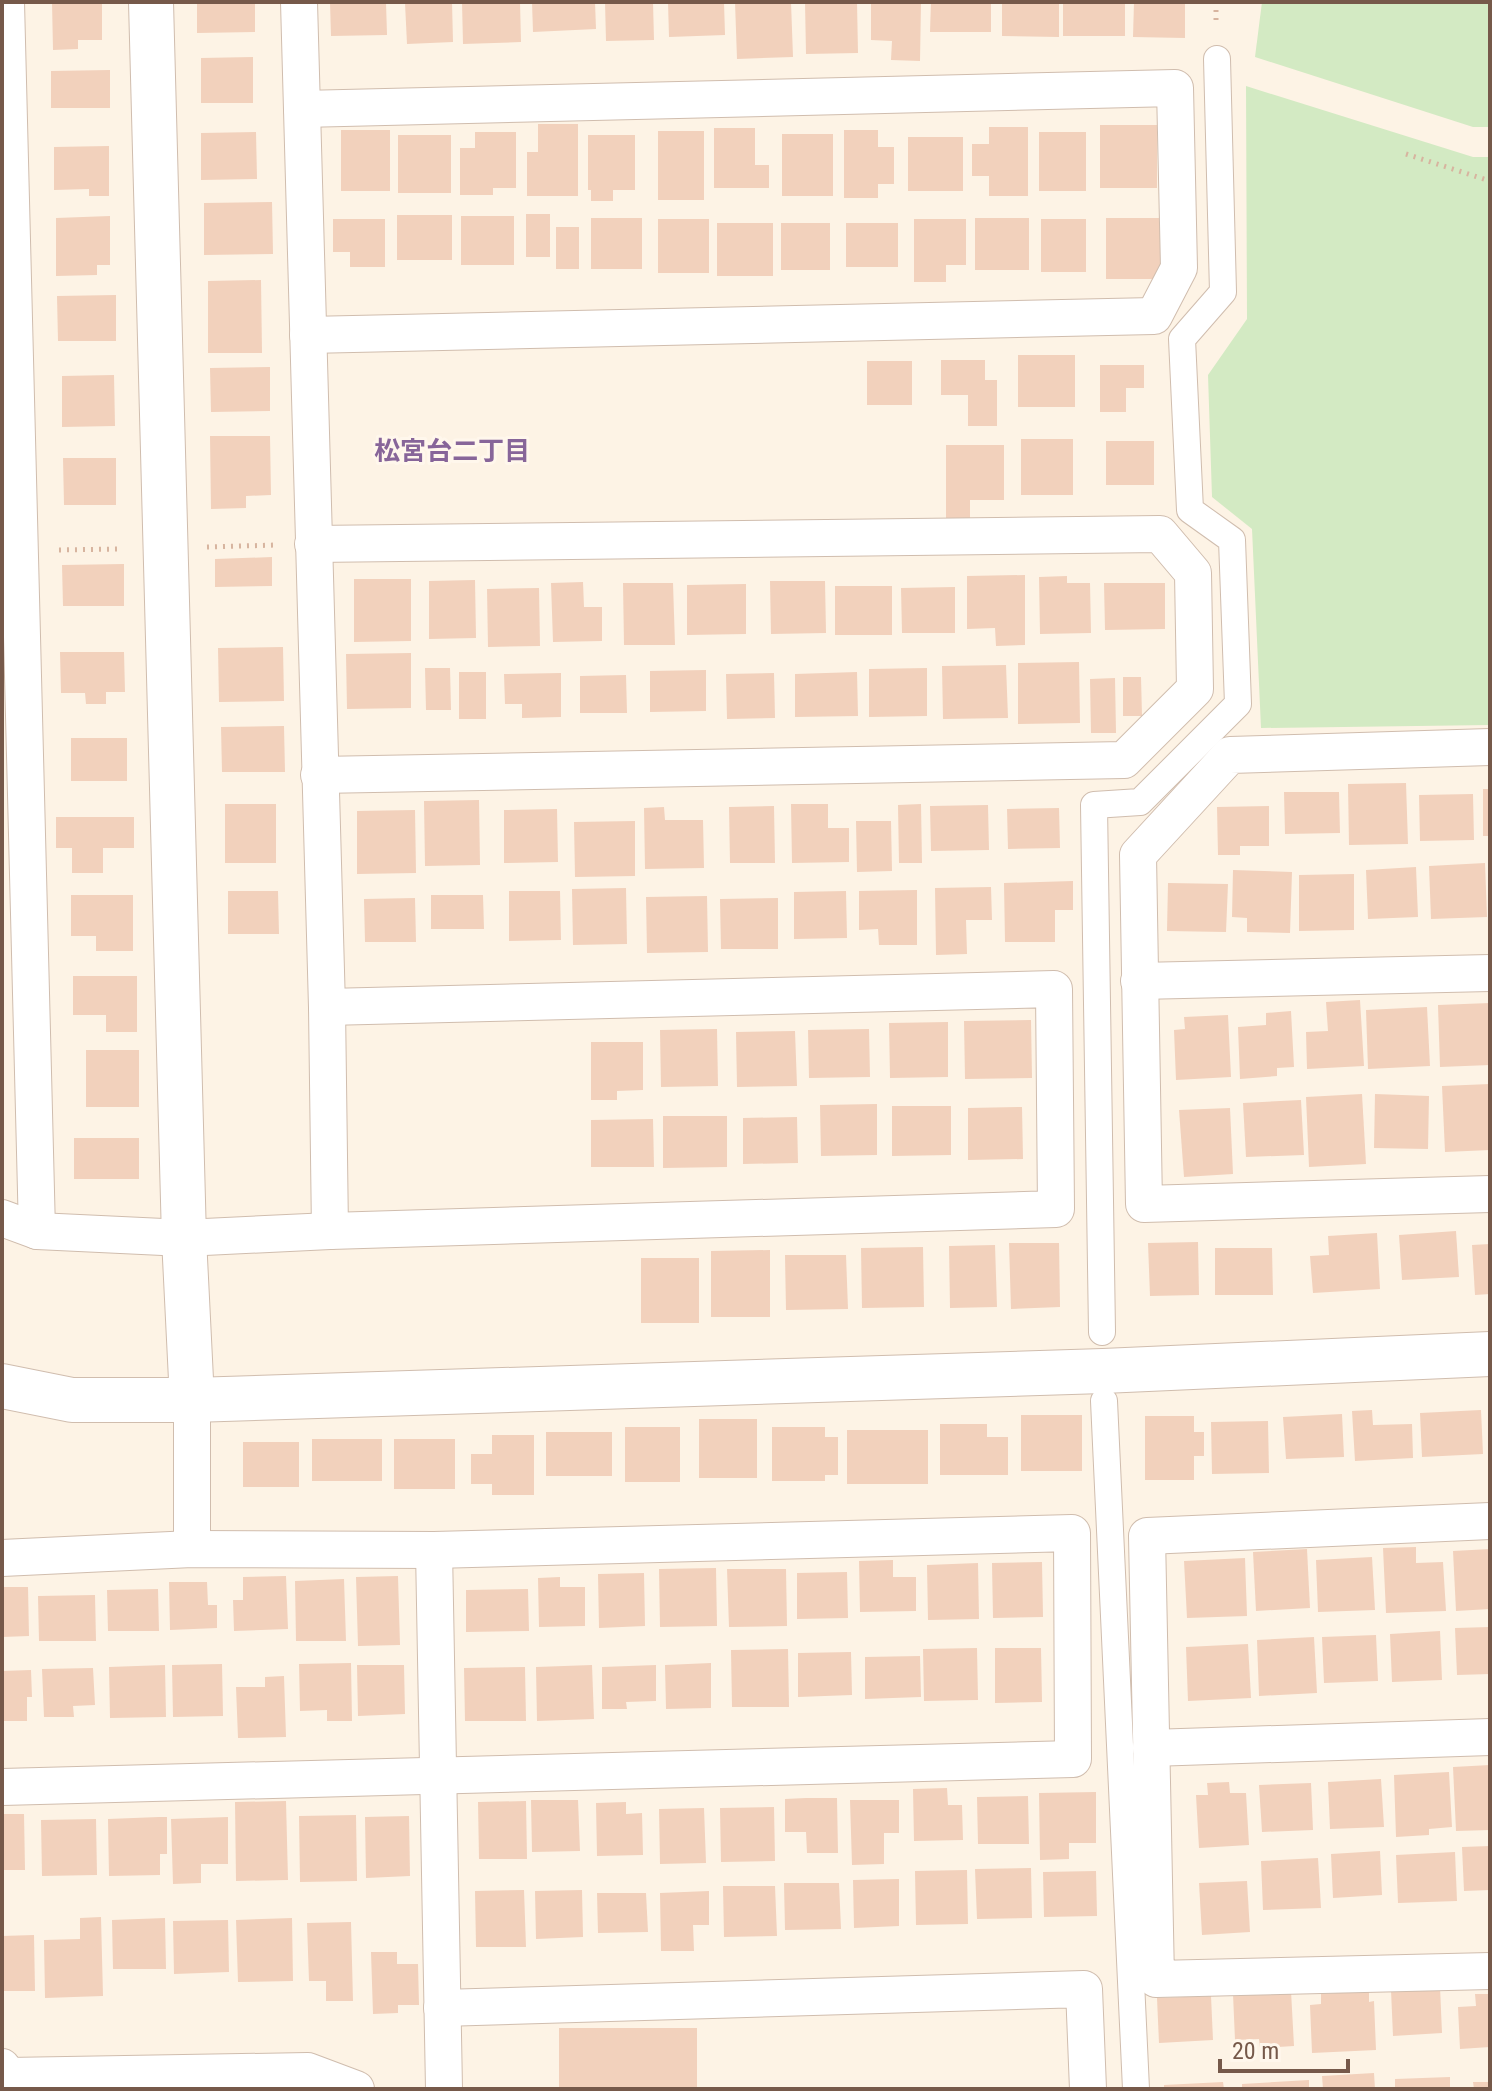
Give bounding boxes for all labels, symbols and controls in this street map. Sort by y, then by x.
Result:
district label: 松宮台二丁目 [374,436,530,466]
scale bar [1220,2023,1348,2073]
text: 20 m [1232,2037,1279,2065]

